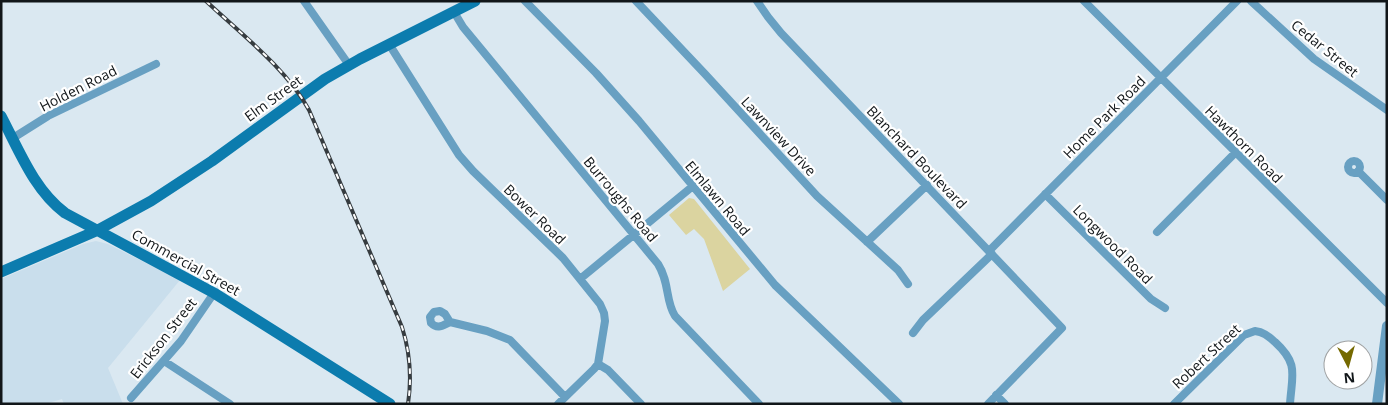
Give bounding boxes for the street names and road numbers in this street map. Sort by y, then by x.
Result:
street label: Cedar Street [1287,15,1363,81]
street label: Holden Road [36,60,120,116]
street label: Elm Street [240,71,306,125]
street label: Home Park Road [1059,72,1149,162]
street label: Lawnview Drive [737,92,821,180]
street label: Blanchard Boulevard [863,101,971,213]
street label: Hawthorn Road [1201,101,1287,187]
street label: Burroughs Road [580,152,662,246]
street label: Elmlawn Road [681,157,755,239]
street label: Bower Road [500,180,570,248]
street label: Longwood Road [1069,200,1157,288]
street label: Commercial Street [128,224,244,300]
street label: Erickson Street [125,294,201,382]
street label: Robert Street [1168,319,1244,393]

